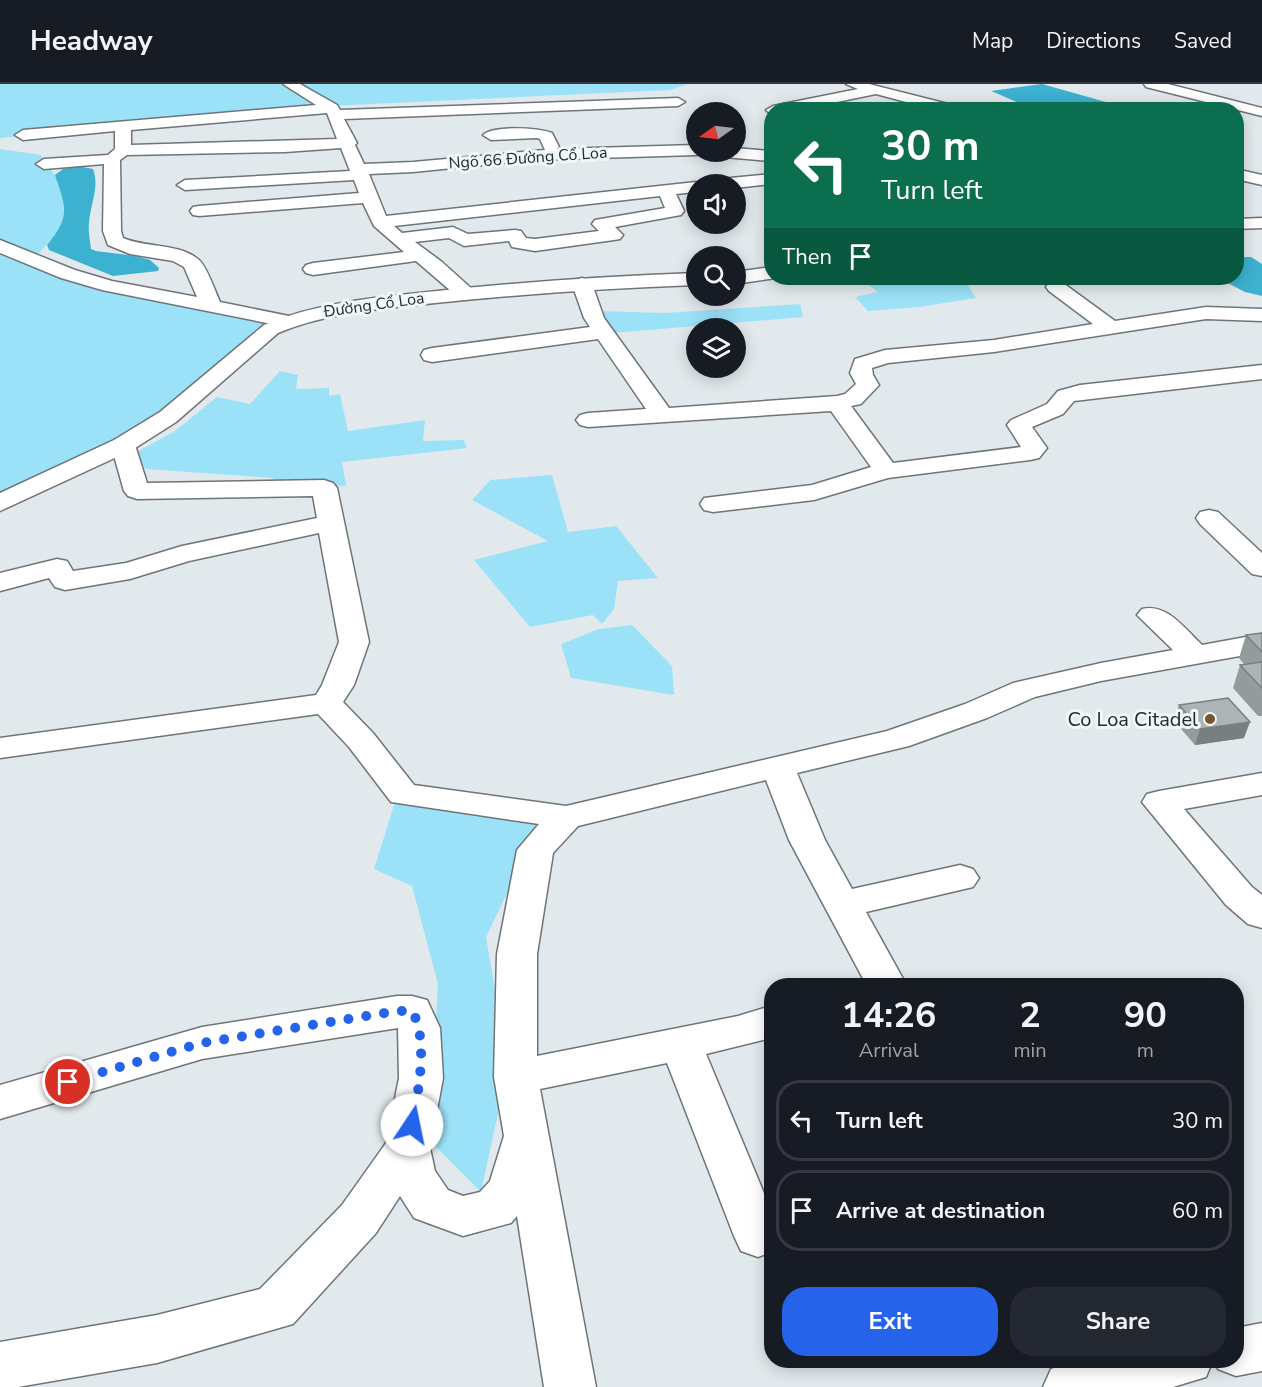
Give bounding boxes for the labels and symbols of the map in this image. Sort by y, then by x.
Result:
north arrow [686,102,746,162]
street label: Ngõ 66 Đường Cổ Loa [448,141,608,175]
street label: Đường Cổ Loa [321,287,426,323]
place label: Co Loa Citadel [1067,706,1198,733]
marker: Co Loa Citadel [1203,712,1217,726]
pin [42,1056,93,1107]
position arrow [380,1093,444,1157]

